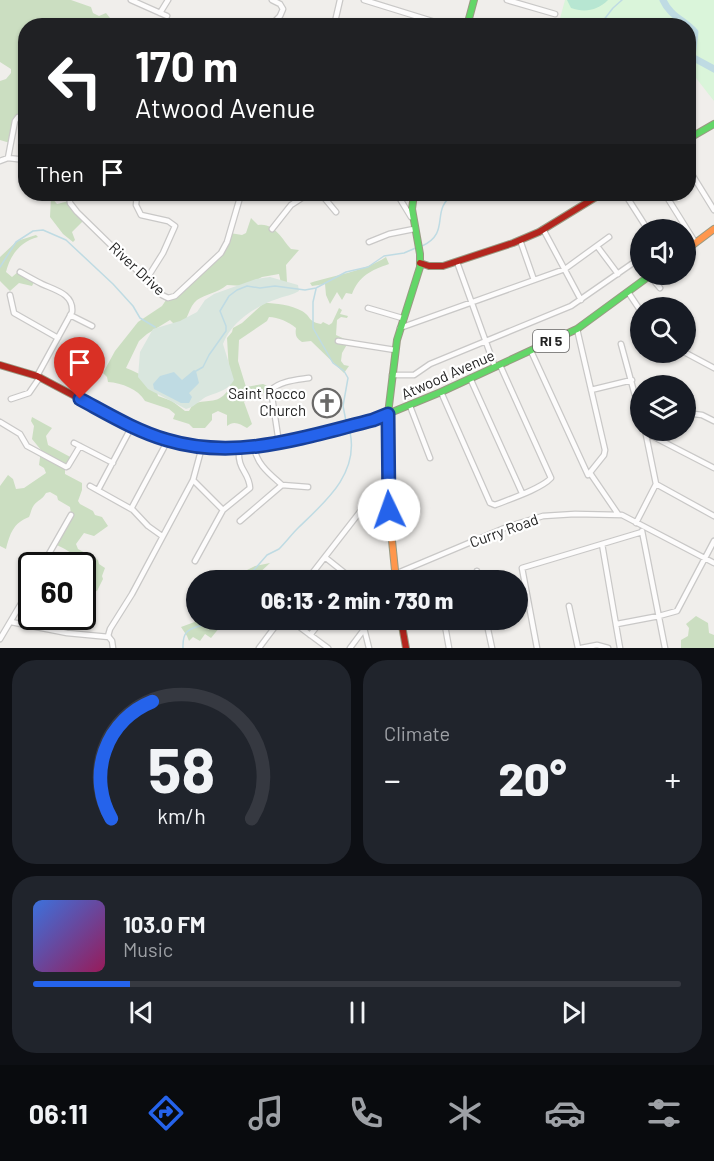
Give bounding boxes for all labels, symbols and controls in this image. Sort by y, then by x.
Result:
text: 170 m [135,40,238,90]
icon: left [36,42,114,120]
text: Atwood Avenue [135,91,315,123]
icon: arrive [96,156,129,189]
text: Then [36,160,84,186]
map controls [630,219,696,441]
button: sound [630,219,696,285]
street label: River Drive [106,238,169,299]
button: search [630,297,696,363]
road number: RI 5 [533,330,569,352]
pin [54,337,105,399]
street label: Atwood Avenue [398,345,497,403]
icon: arrive [63,346,96,379]
button: layers [630,375,696,441]
place label: Saint Rocco Church [228,384,306,419]
church icon: Saint Rocco Church [311,387,343,419]
position arrow [357,478,421,542]
street label: Curry Road [467,509,540,551]
speed limit sign: 60 [18,552,96,630]
text: 06:13 · 2 min · 730 m [261,587,453,613]
text: Climate [384,721,450,745]
text: 58 [148,731,215,805]
text: 20° [498,751,567,805]
text: − [384,759,401,799]
text: + [665,759,681,799]
text: km/h [157,803,206,828]
text: 103.0 FM [123,911,206,937]
text: Music [123,937,173,961]
icon: previous [125,996,158,1029]
icon: pause [341,996,374,1029]
icon: next [557,996,590,1029]
icon: directions [145,1092,187,1134]
icon: music [245,1092,287,1134]
icon: phone [345,1092,387,1134]
icon: climate [444,1092,486,1134]
icon: car [544,1092,586,1134]
icon: filters [643,1092,685,1134]
text: 06:11 [29,1097,88,1129]

